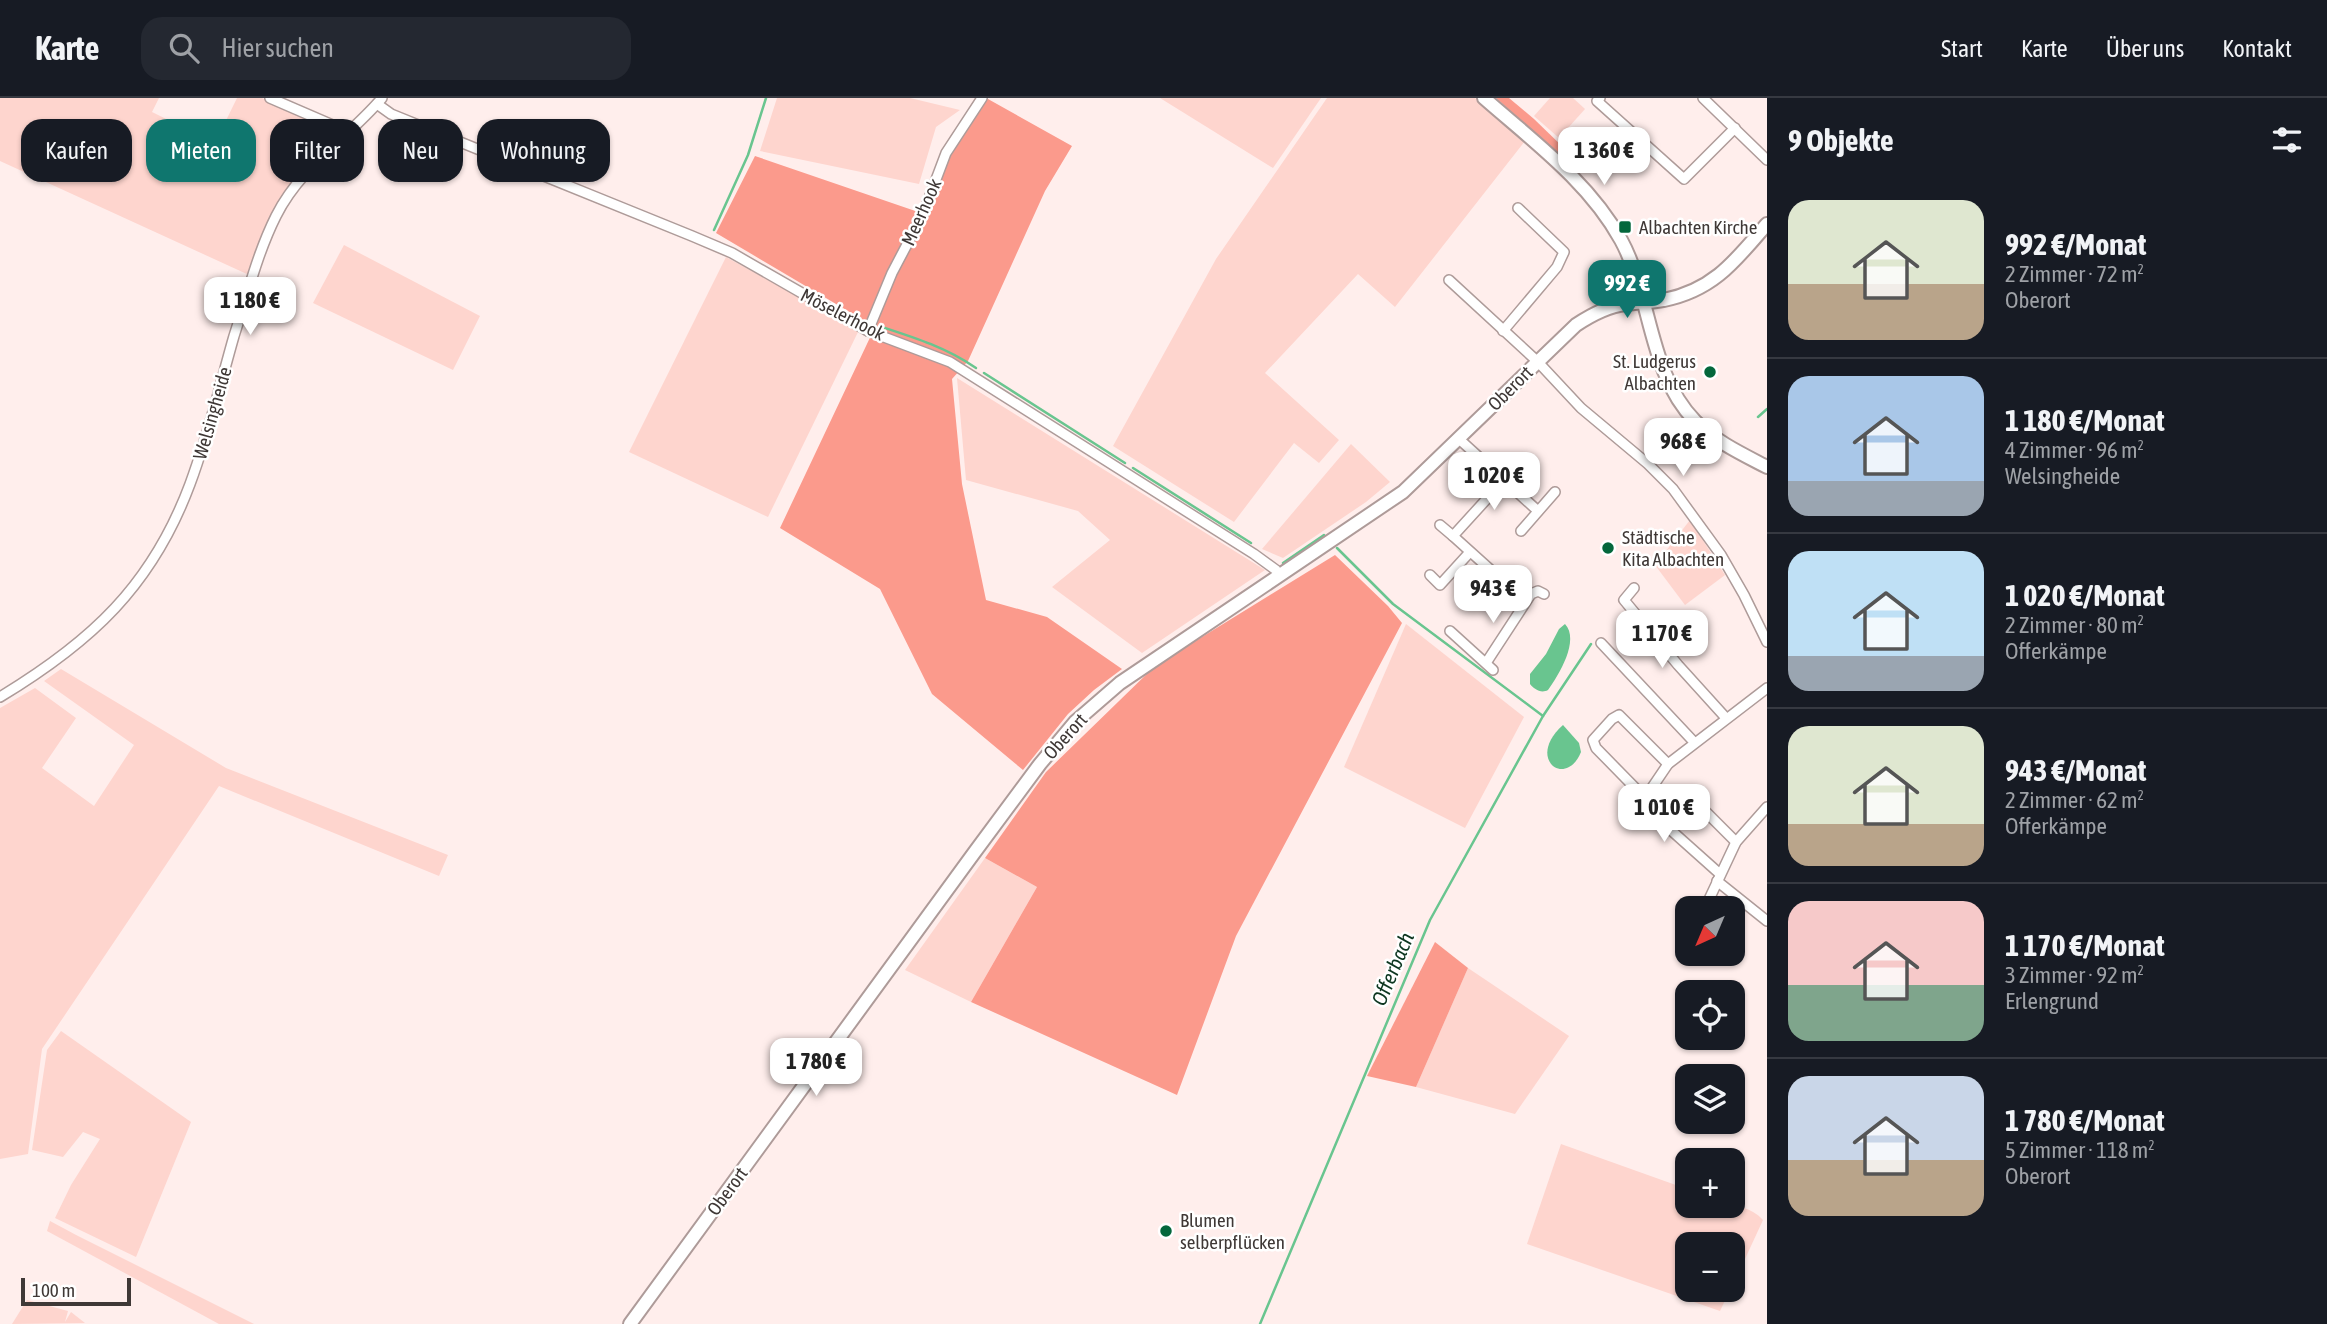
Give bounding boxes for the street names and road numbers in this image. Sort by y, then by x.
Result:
street label: Meerhook [897,175,946,249]
street label: Möselerhook [797,283,889,345]
street label: Oberort [1483,361,1537,415]
street label: Welsingheide [188,364,236,462]
street label: Oberort [1039,709,1091,763]
street label: Oberort [702,1163,752,1219]

